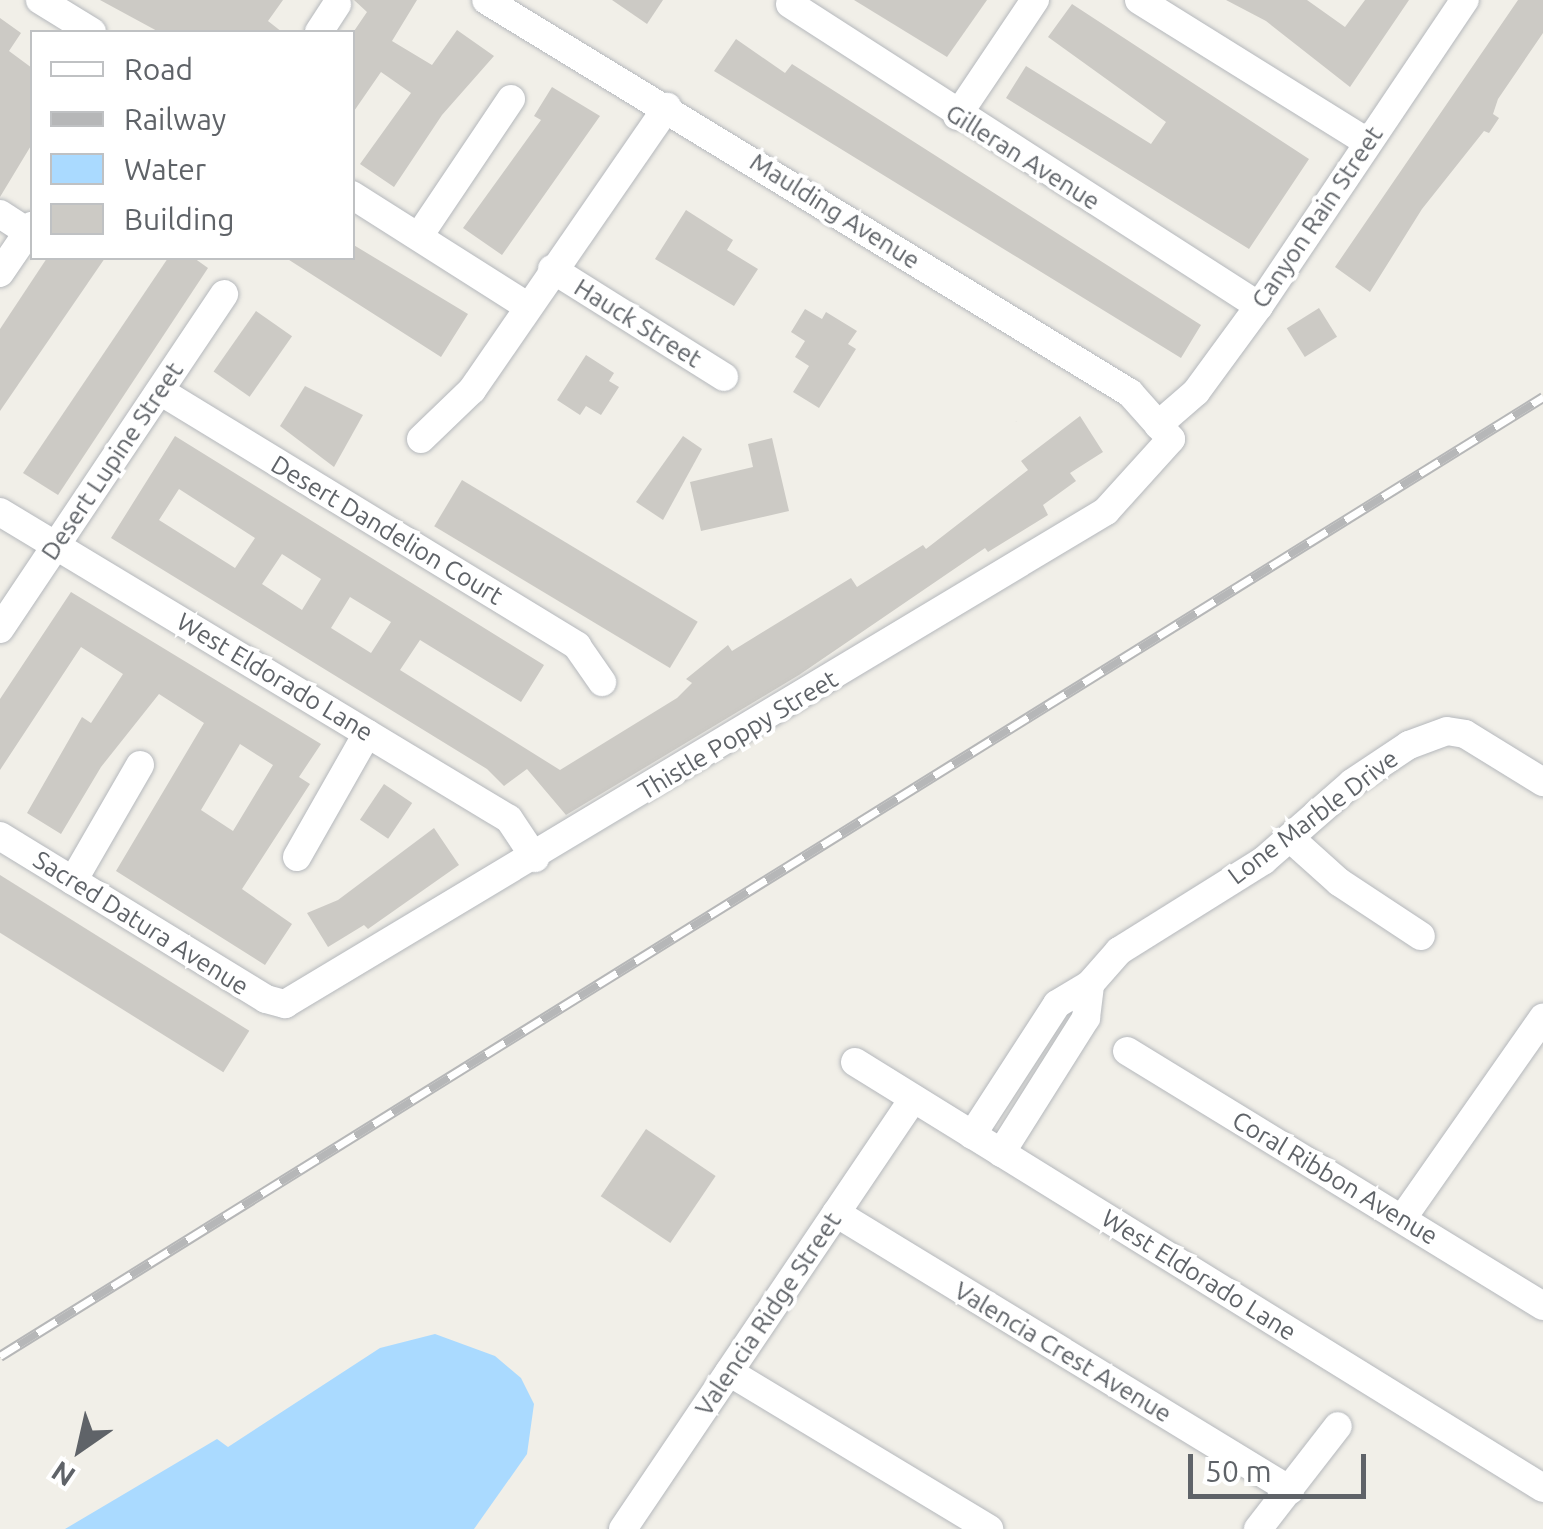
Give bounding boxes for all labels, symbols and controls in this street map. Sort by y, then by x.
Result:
legend [30,30,355,260]
text: Road [124,52,193,86]
street label: Gilleran Avenue [940,98,1106,216]
text: Railway [124,102,226,136]
street label: Canyon Rain Street [1245,120,1389,314]
street label: Maulding Avenue [744,147,926,275]
text: Water [124,152,206,186]
text: Building [124,202,235,236]
street label: Hauck Street [569,272,707,374]
street label: Desert Lupine Street [35,356,189,566]
street label: Desert Dandelion Court [266,449,508,611]
street label: West Eldorado Lane [171,607,379,747]
street label: Thistle Poppy Street [633,664,843,806]
street label: Lone Marble Drive [1222,743,1404,891]
street label: Sacred Datura Avenue [28,845,254,1001]
street label: Coral Ribbon Avenue [1227,1105,1443,1251]
street label: West Eldorado Lane [1096,1203,1302,1347]
street label: Valencia Ridge Street [689,1206,847,1422]
street label: Valencia Crest Avenue [949,1275,1177,1429]
north arrow [30,1399,130,1499]
scale bar [1193,1434,1370,1496]
text: 50 m [1205,1454,1272,1488]
text: N [46,1456,80,1493]

